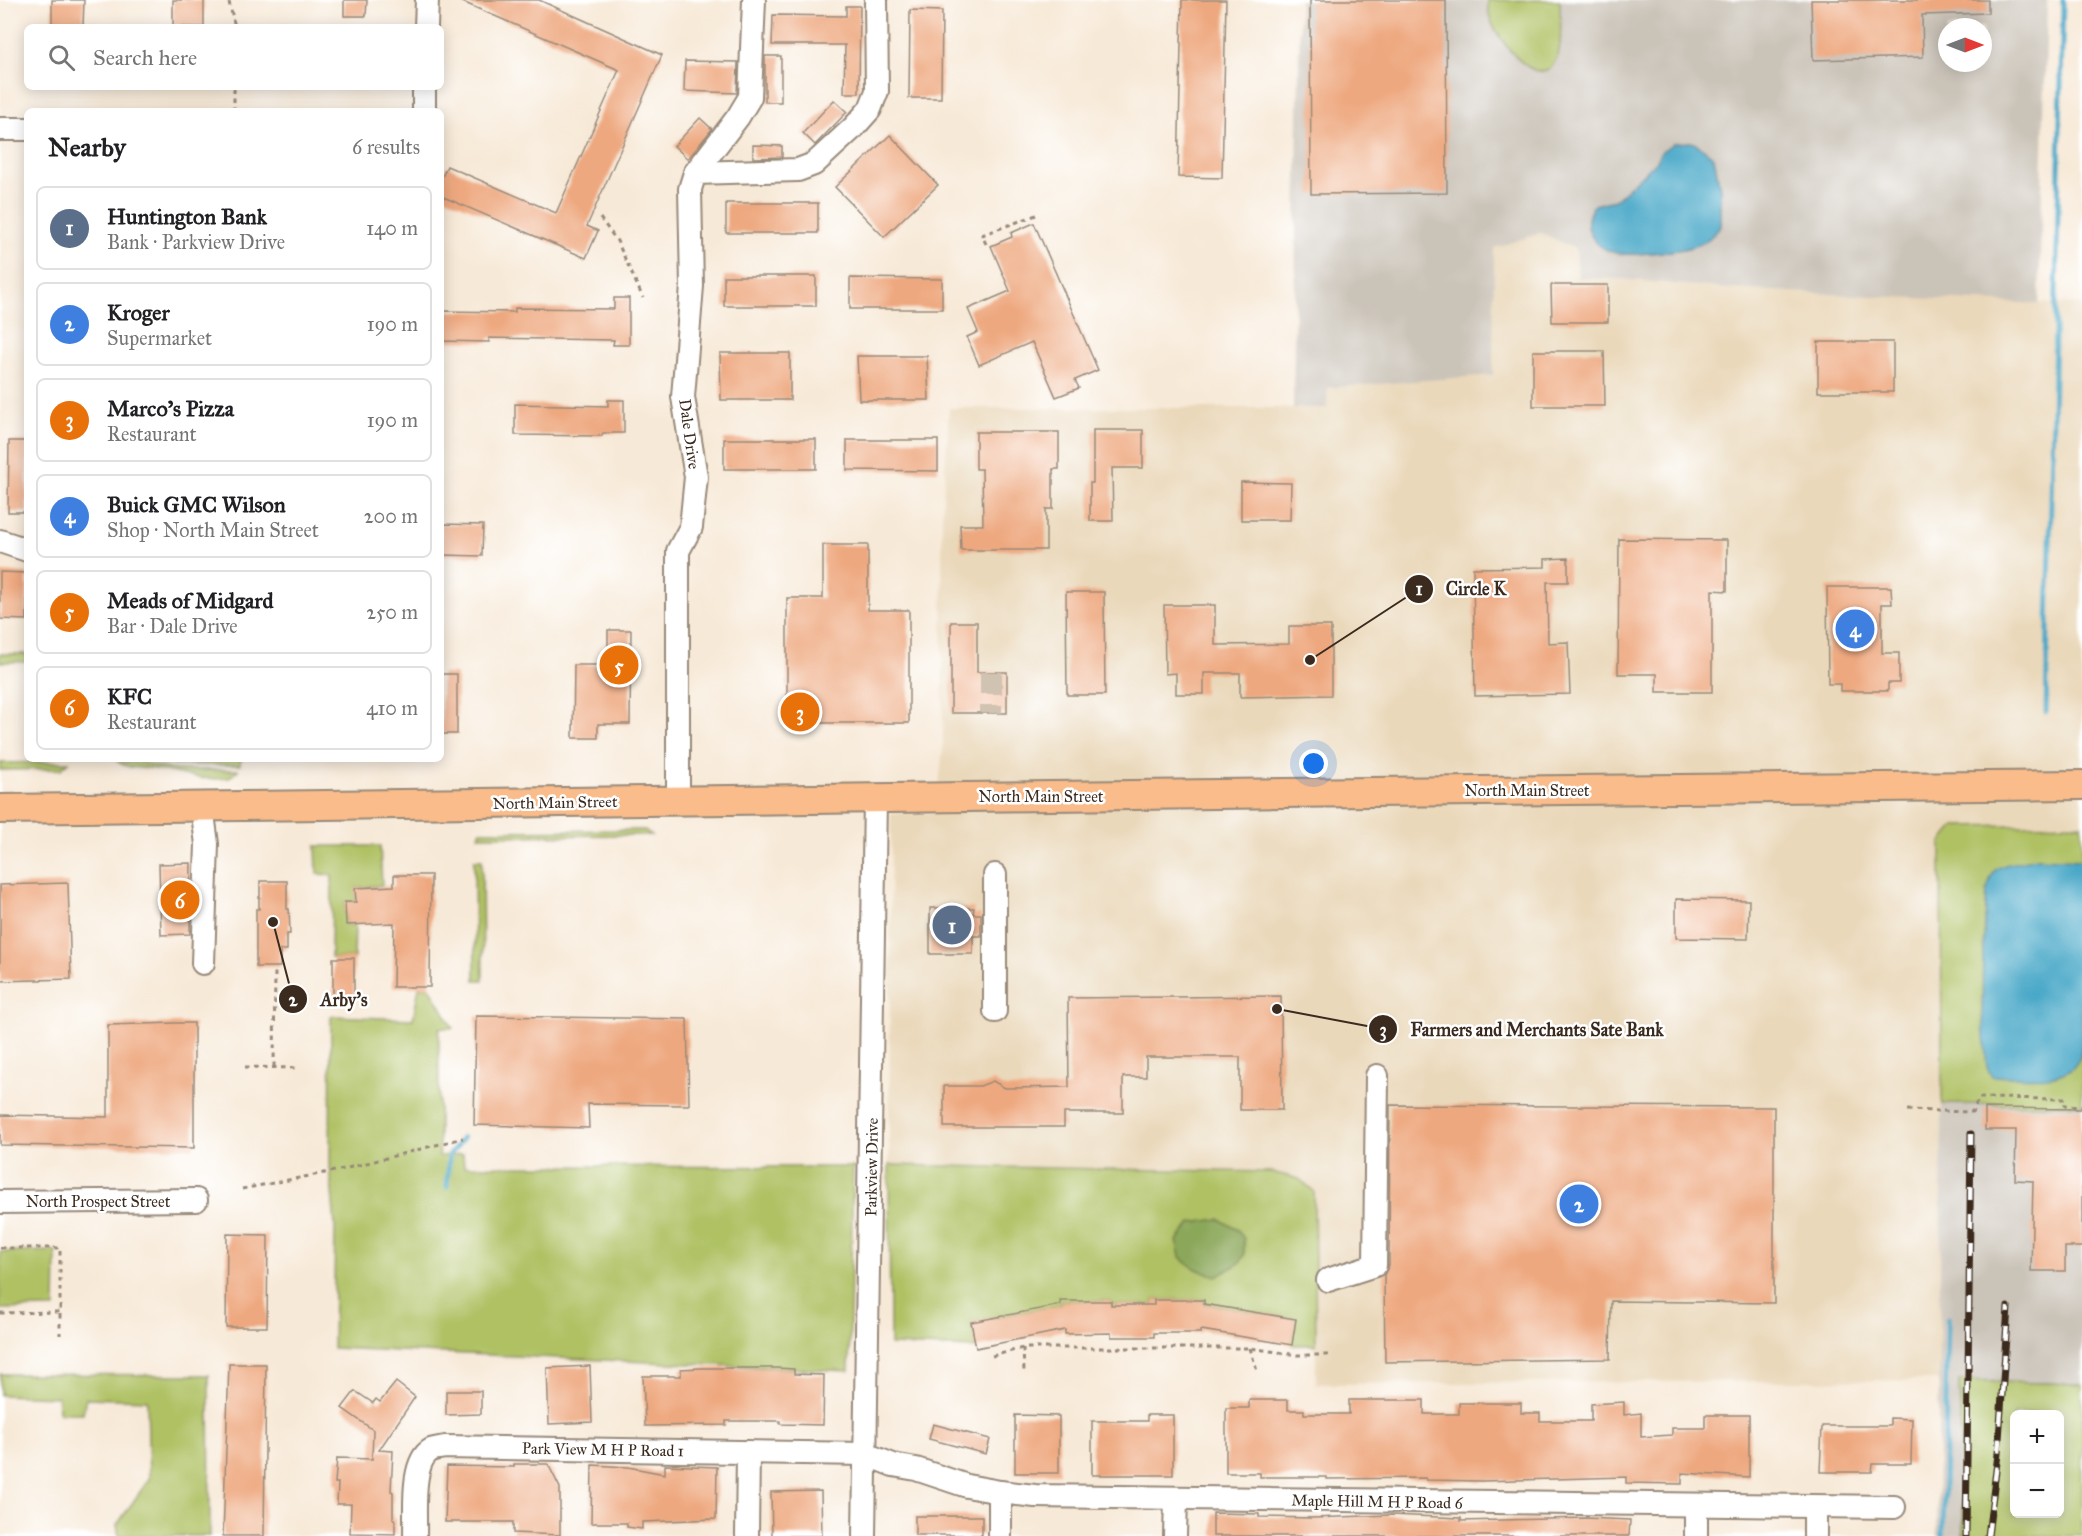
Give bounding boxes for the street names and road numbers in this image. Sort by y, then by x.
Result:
street label: Dale Drive [675,398,704,471]
street label: North Main Street [1465,781,1590,800]
street label: North Main Street [979,787,1104,806]
street label: North Main Street [492,792,618,813]
street label: Parkview Drive [861,1117,882,1216]
street label: North Prospect Street [26,1192,171,1211]
street label: Park View M H P Road 1 [522,1439,684,1460]
street label: Maple Hill M H P Road 6 [1291,1491,1464,1513]

